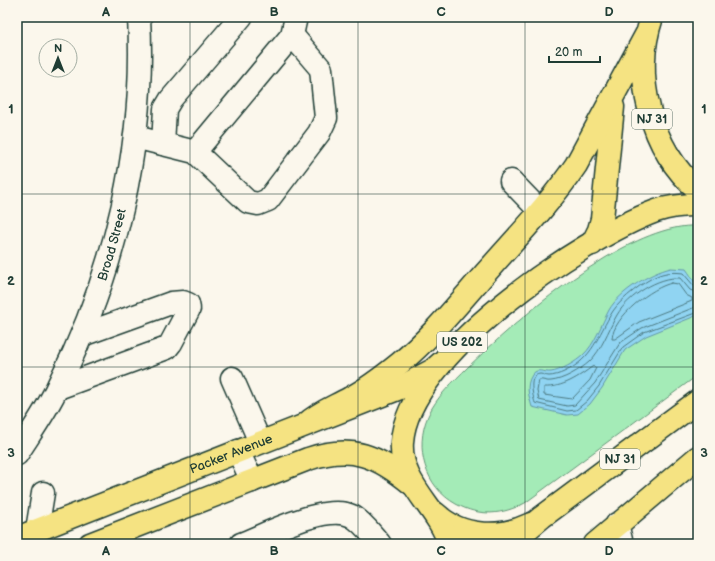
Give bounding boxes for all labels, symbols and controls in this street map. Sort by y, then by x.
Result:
text: A [101,4,110,20]
text: B [269,4,279,20]
text: C [436,4,446,20]
text: D [604,4,614,20]
north arrow [38,38,78,78]
scale bar [549,38,600,64]
text: N [54,42,62,55]
text: 20 m [555,45,582,60]
text: 1 [8,101,14,117]
text: 1 [701,101,707,117]
road number: NJ 31 [632,109,672,129]
street label: Broad Street [94,207,130,283]
text: 2 [7,273,15,289]
text: 2 [700,273,708,289]
road number: US 202 [437,332,487,352]
street label: Packer Avenue [187,431,275,478]
text: 3 [7,445,15,461]
text: 3 [700,445,708,461]
road number: NJ 31 [600,449,640,469]
text: A [101,543,110,559]
text: B [269,543,279,559]
text: C [436,543,446,559]
text: D [604,543,614,559]

